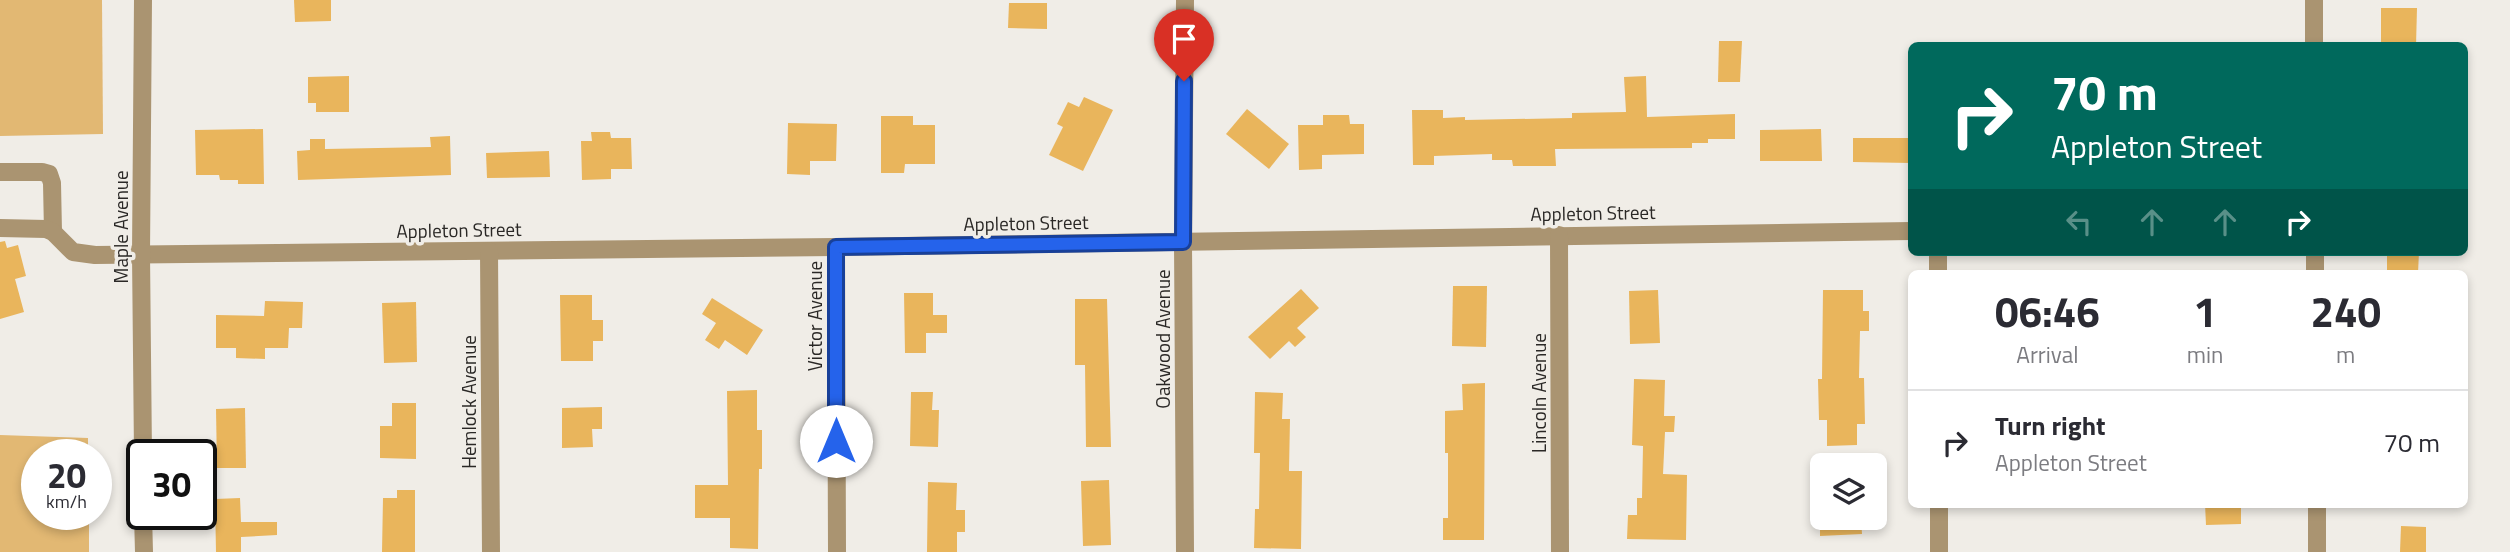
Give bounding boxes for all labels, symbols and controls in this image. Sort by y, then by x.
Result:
pin [1154,9,1214,81]
icon: arrive [1165,20,1203,58]
text: 70 m [2051,54,2158,129]
icon: right [1936,70,2027,161]
text: Appleton Street [2051,122,2262,170]
street label: Maple Avenue [106,170,135,284]
street label: Appleton Street [1530,197,1656,228]
icon: left [2060,203,2098,241]
icon: ahead [2133,203,2171,241]
icon: ahead [2206,203,2244,241]
icon: right [2279,203,2317,241]
street label: Appleton Street [963,207,1089,238]
street label: Appleton Street [396,214,522,245]
street label: Victor Avenue [800,261,829,371]
street label: Oakwood Avenue [1148,269,1177,409]
text: 06:46 [1995,279,2100,343]
text: 1 [2193,279,2217,343]
text: 240 [2310,279,2381,343]
street label: Lincoln Avenue [1524,333,1553,453]
street label: Hemlock Avenue [454,335,483,469]
text: Arrival [2016,337,2079,372]
text: min [2187,337,2223,372]
text: m [2336,337,2355,372]
position arrow [799,404,873,478]
text: Turn right [1995,406,2106,445]
text: 70 m [2383,423,2440,462]
icon: right [1936,424,1974,462]
speed limit sign: 30 [126,439,217,530]
text: Appleton Street [1995,445,2147,480]
text: 20 [47,448,86,502]
map controls [1810,453,1887,530]
button: layers [1810,453,1887,530]
text: km/h [46,488,87,515]

